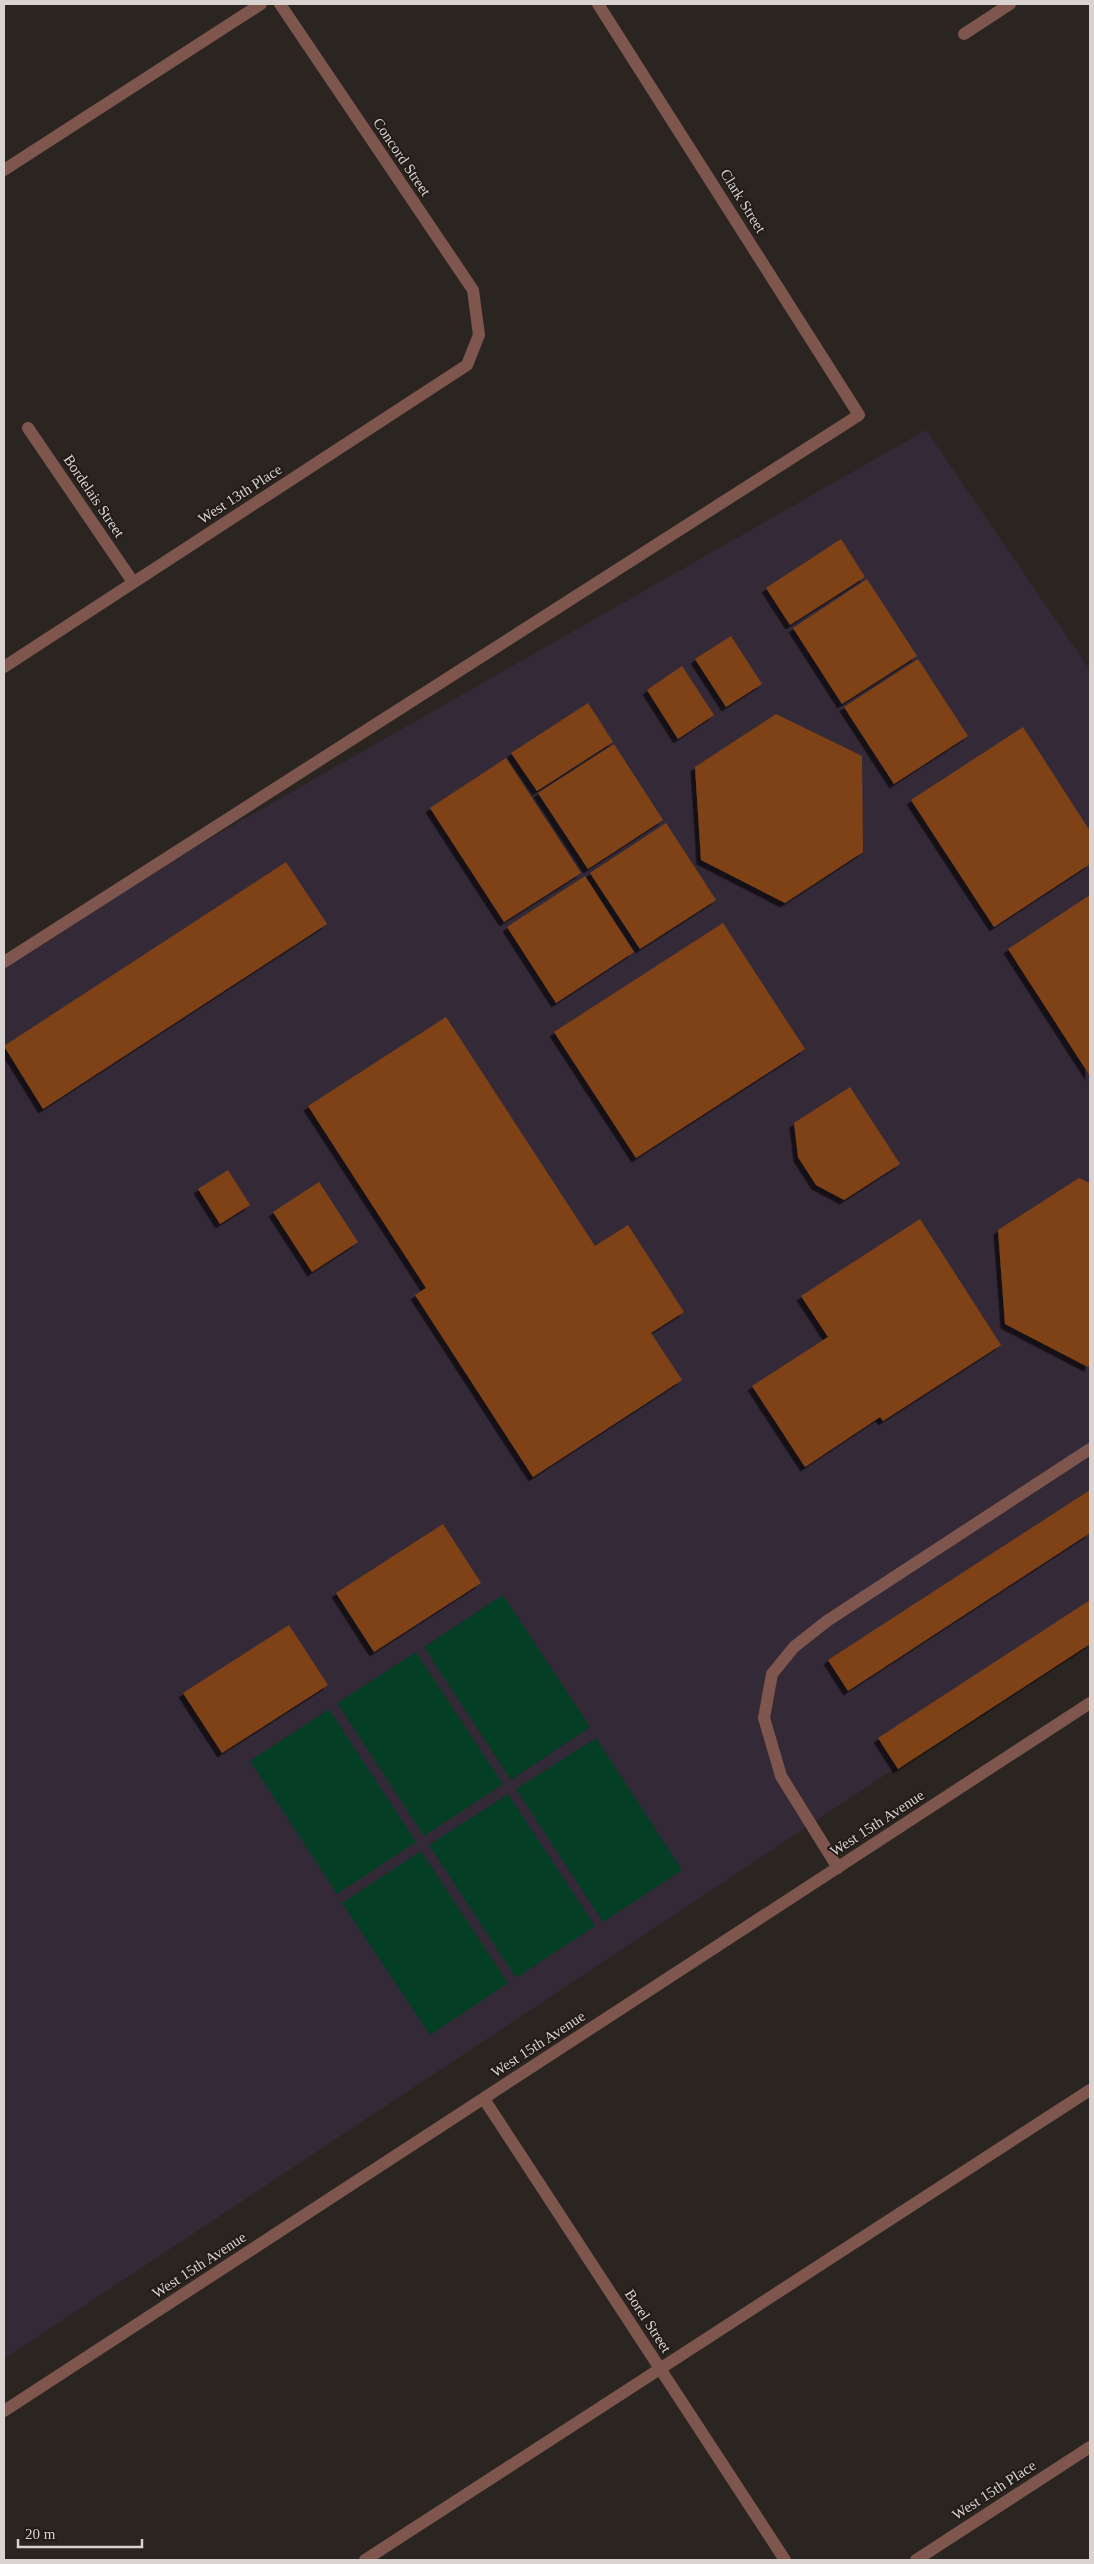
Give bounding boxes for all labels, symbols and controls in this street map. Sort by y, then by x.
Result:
street label: Concord Street [370,115,434,200]
street label: Clark Street [717,166,769,236]
street label: Bordelais Street [60,452,128,541]
street label: West 13th Place [195,461,285,527]
street label: West 15th Avenue [827,1787,927,1859]
street label: West 15th Avenue [488,2008,588,2080]
street label: West 15th Avenue [149,2229,249,2301]
street label: Borel Street [622,2286,675,2356]
street label: West 15th Place [949,2457,1039,2523]
scale bar [18,2516,141,2548]
text: 20 m [25,2526,56,2542]

